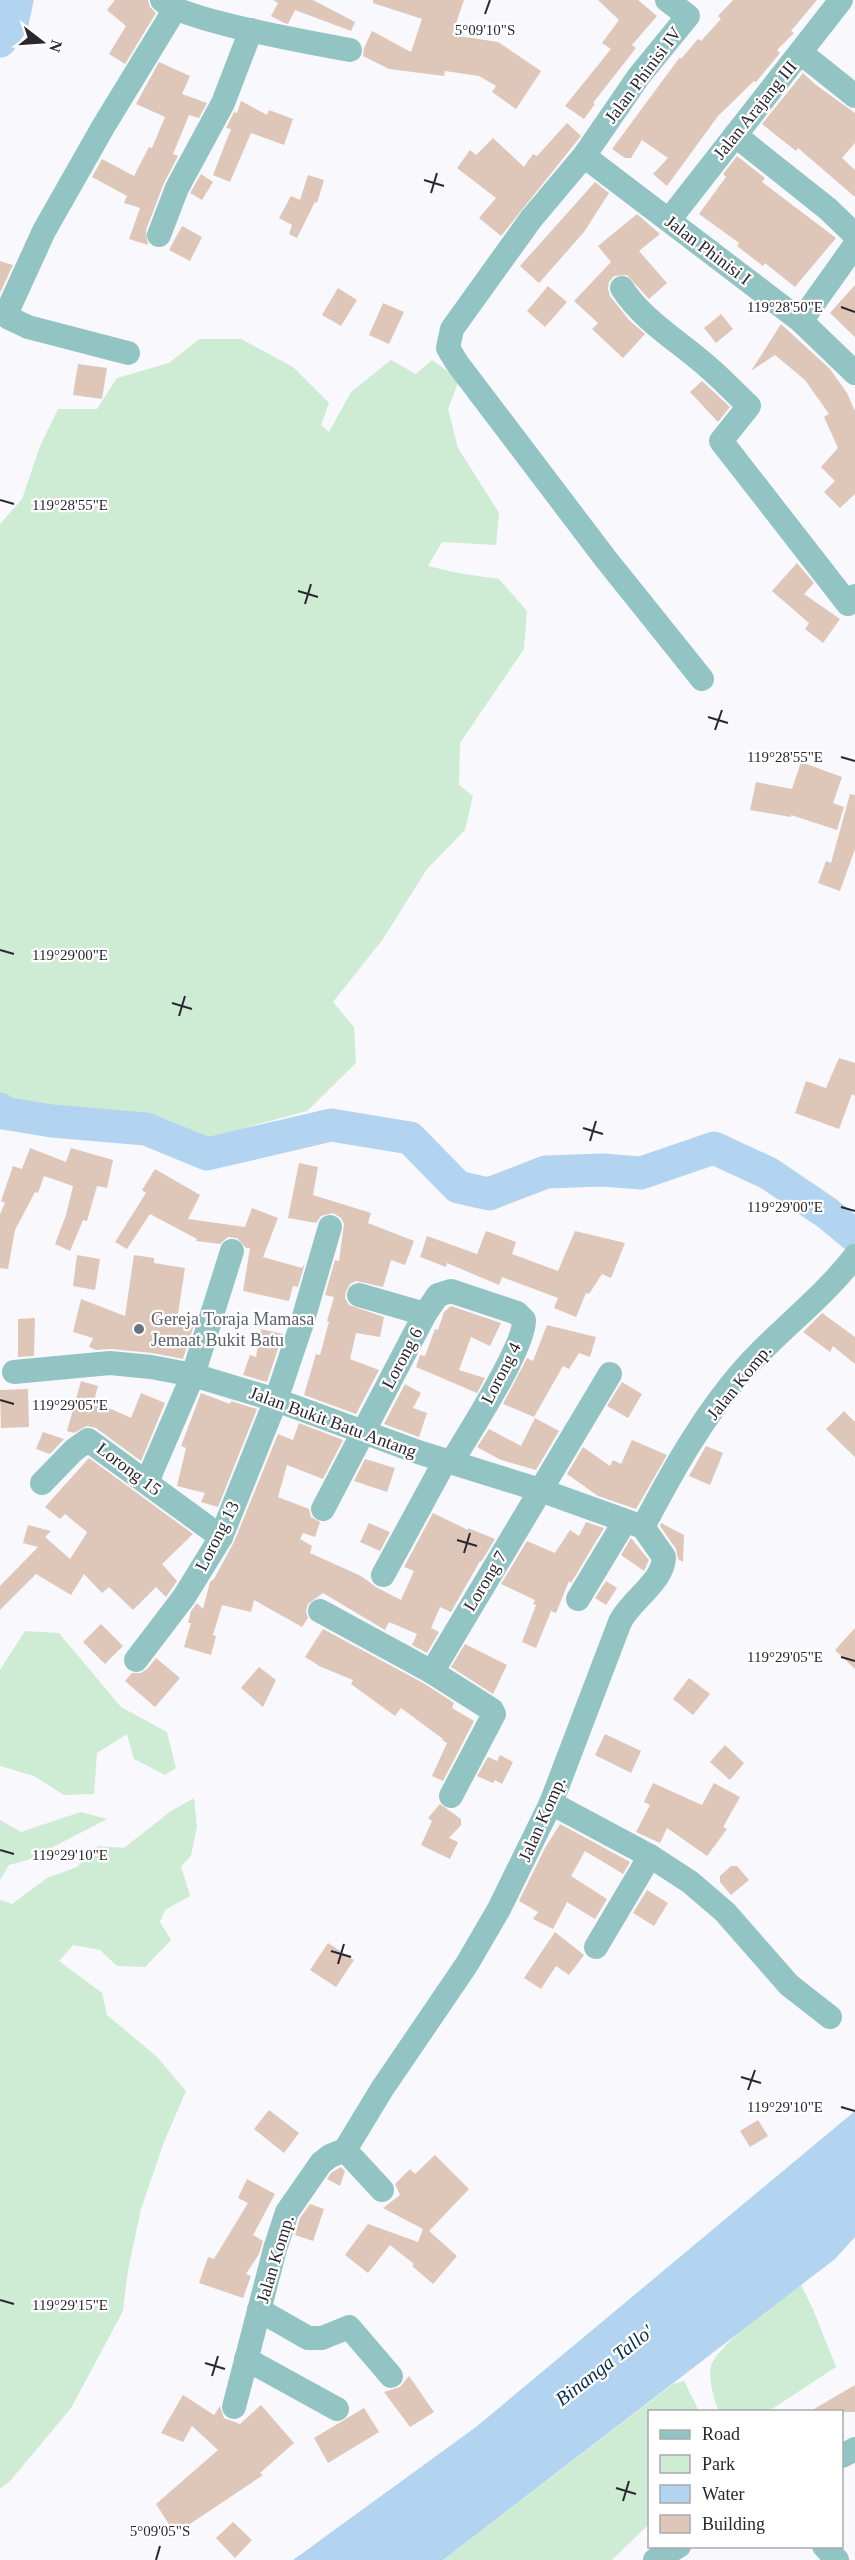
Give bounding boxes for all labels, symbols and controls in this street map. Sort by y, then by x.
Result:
north arrow [12,12,72,72]
text: 5°09'10"S [455,22,515,38]
street label: Jalan Phinisi IV [600,23,686,127]
text: N [46,38,66,55]
street label: Jalan Arajang III [709,57,801,163]
street label: Jalan Phinisi I [661,211,755,289]
text: 119°28'50"E [747,299,823,315]
text: 119°28'55"E [32,497,108,513]
text: 119°28'55"E [747,749,823,765]
text: 119°29'00"E [32,947,108,963]
text: 119°29'00"E [747,1199,823,1215]
place label: Gereja Toraja Mamasa Jemaat Bukit Batu [151,1309,314,1350]
marker: Gereja Toraja Mamasa Jemaat Bukit Batu [132,1322,146,1336]
street label: Lorong 6 [378,1324,426,1392]
street label: Lorong 4 [477,1339,525,1407]
street label: Jalan Komp. [703,1340,775,1424]
street label: Jalan Bukit Batu Antang [247,1382,419,1462]
text: 119°29'05"E [32,1397,108,1413]
street label: Lorong 15 [93,1438,165,1500]
street label: Lorong 13 [191,1498,243,1574]
street label: Lorong 7 [459,1547,511,1615]
text: 119°29'05"E [747,1649,823,1665]
street label: Jalan Komp. [514,1773,570,1865]
text: 119°29'10"E [32,1847,108,1863]
text: 119°29'10"E [747,2099,823,2115]
street label: Jalan Komp. [252,2213,298,2305]
text: 119°29'15"E [32,2297,108,2313]
water label: Binanga Tallo' [551,2320,658,2411]
legend [648,2410,843,2548]
text: Road [702,2424,740,2444]
text: Park [702,2454,735,2474]
text: Water [702,2484,745,2504]
text: Building [702,2514,765,2534]
text: 5°09'05"S [130,2523,190,2539]

